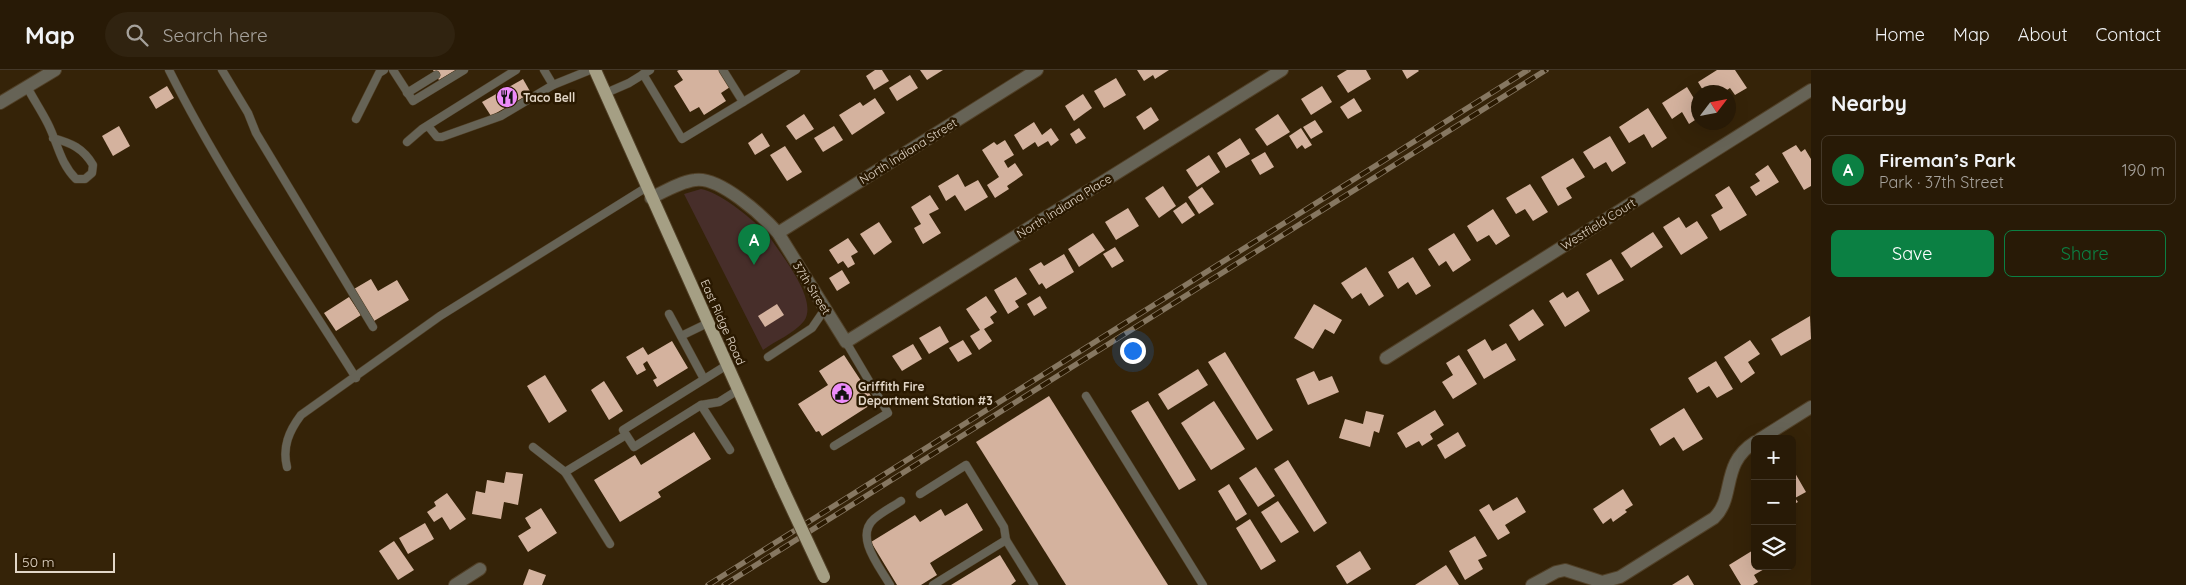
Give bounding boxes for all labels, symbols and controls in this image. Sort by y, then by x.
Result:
search box [105,12,455,57]
text: Map [25,20,75,50]
icon: search [123,21,151,49]
text: Search here [163,23,268,47]
text: Home [1875,23,1925,46]
text: Map [1953,23,1990,46]
text: About [2018,23,2068,46]
text: Contact [2096,23,2161,46]
restaurant icon: Taco Bell [495,85,519,109]
north arrow [1691,85,1736,130]
place label: Taco Bell [523,90,575,105]
text: Nearby [1831,90,1907,116]
street label: North Indiana Street [856,115,960,187]
text: Fireman’s Park [1879,148,2016,172]
text: A [1843,160,1853,180]
text: 190 m [2122,160,2165,180]
street label: North Indiana Place [1014,171,1115,241]
text: Park · 37th Street [1879,172,2004,192]
street label: Westfield Court [1558,195,1638,253]
pin: A [738,224,770,265]
button: Save [1831,230,1994,277]
button: Share [2004,230,2166,277]
street label: 37th Street [790,259,834,317]
street label: East Ridge Road [697,277,749,367]
your location [1120,338,1146,364]
place label: Griffith Fire Department Station #3 [858,379,993,408]
public building icon: Griffith Fire Department Station #3 [830,381,854,405]
map controls [1751,435,1796,570]
button: + [1751,435,1796,480]
button: − [1751,480,1796,525]
button: layers [1751,525,1796,570]
scale bar [15,550,115,573]
text: 50 m [22,553,55,571]

